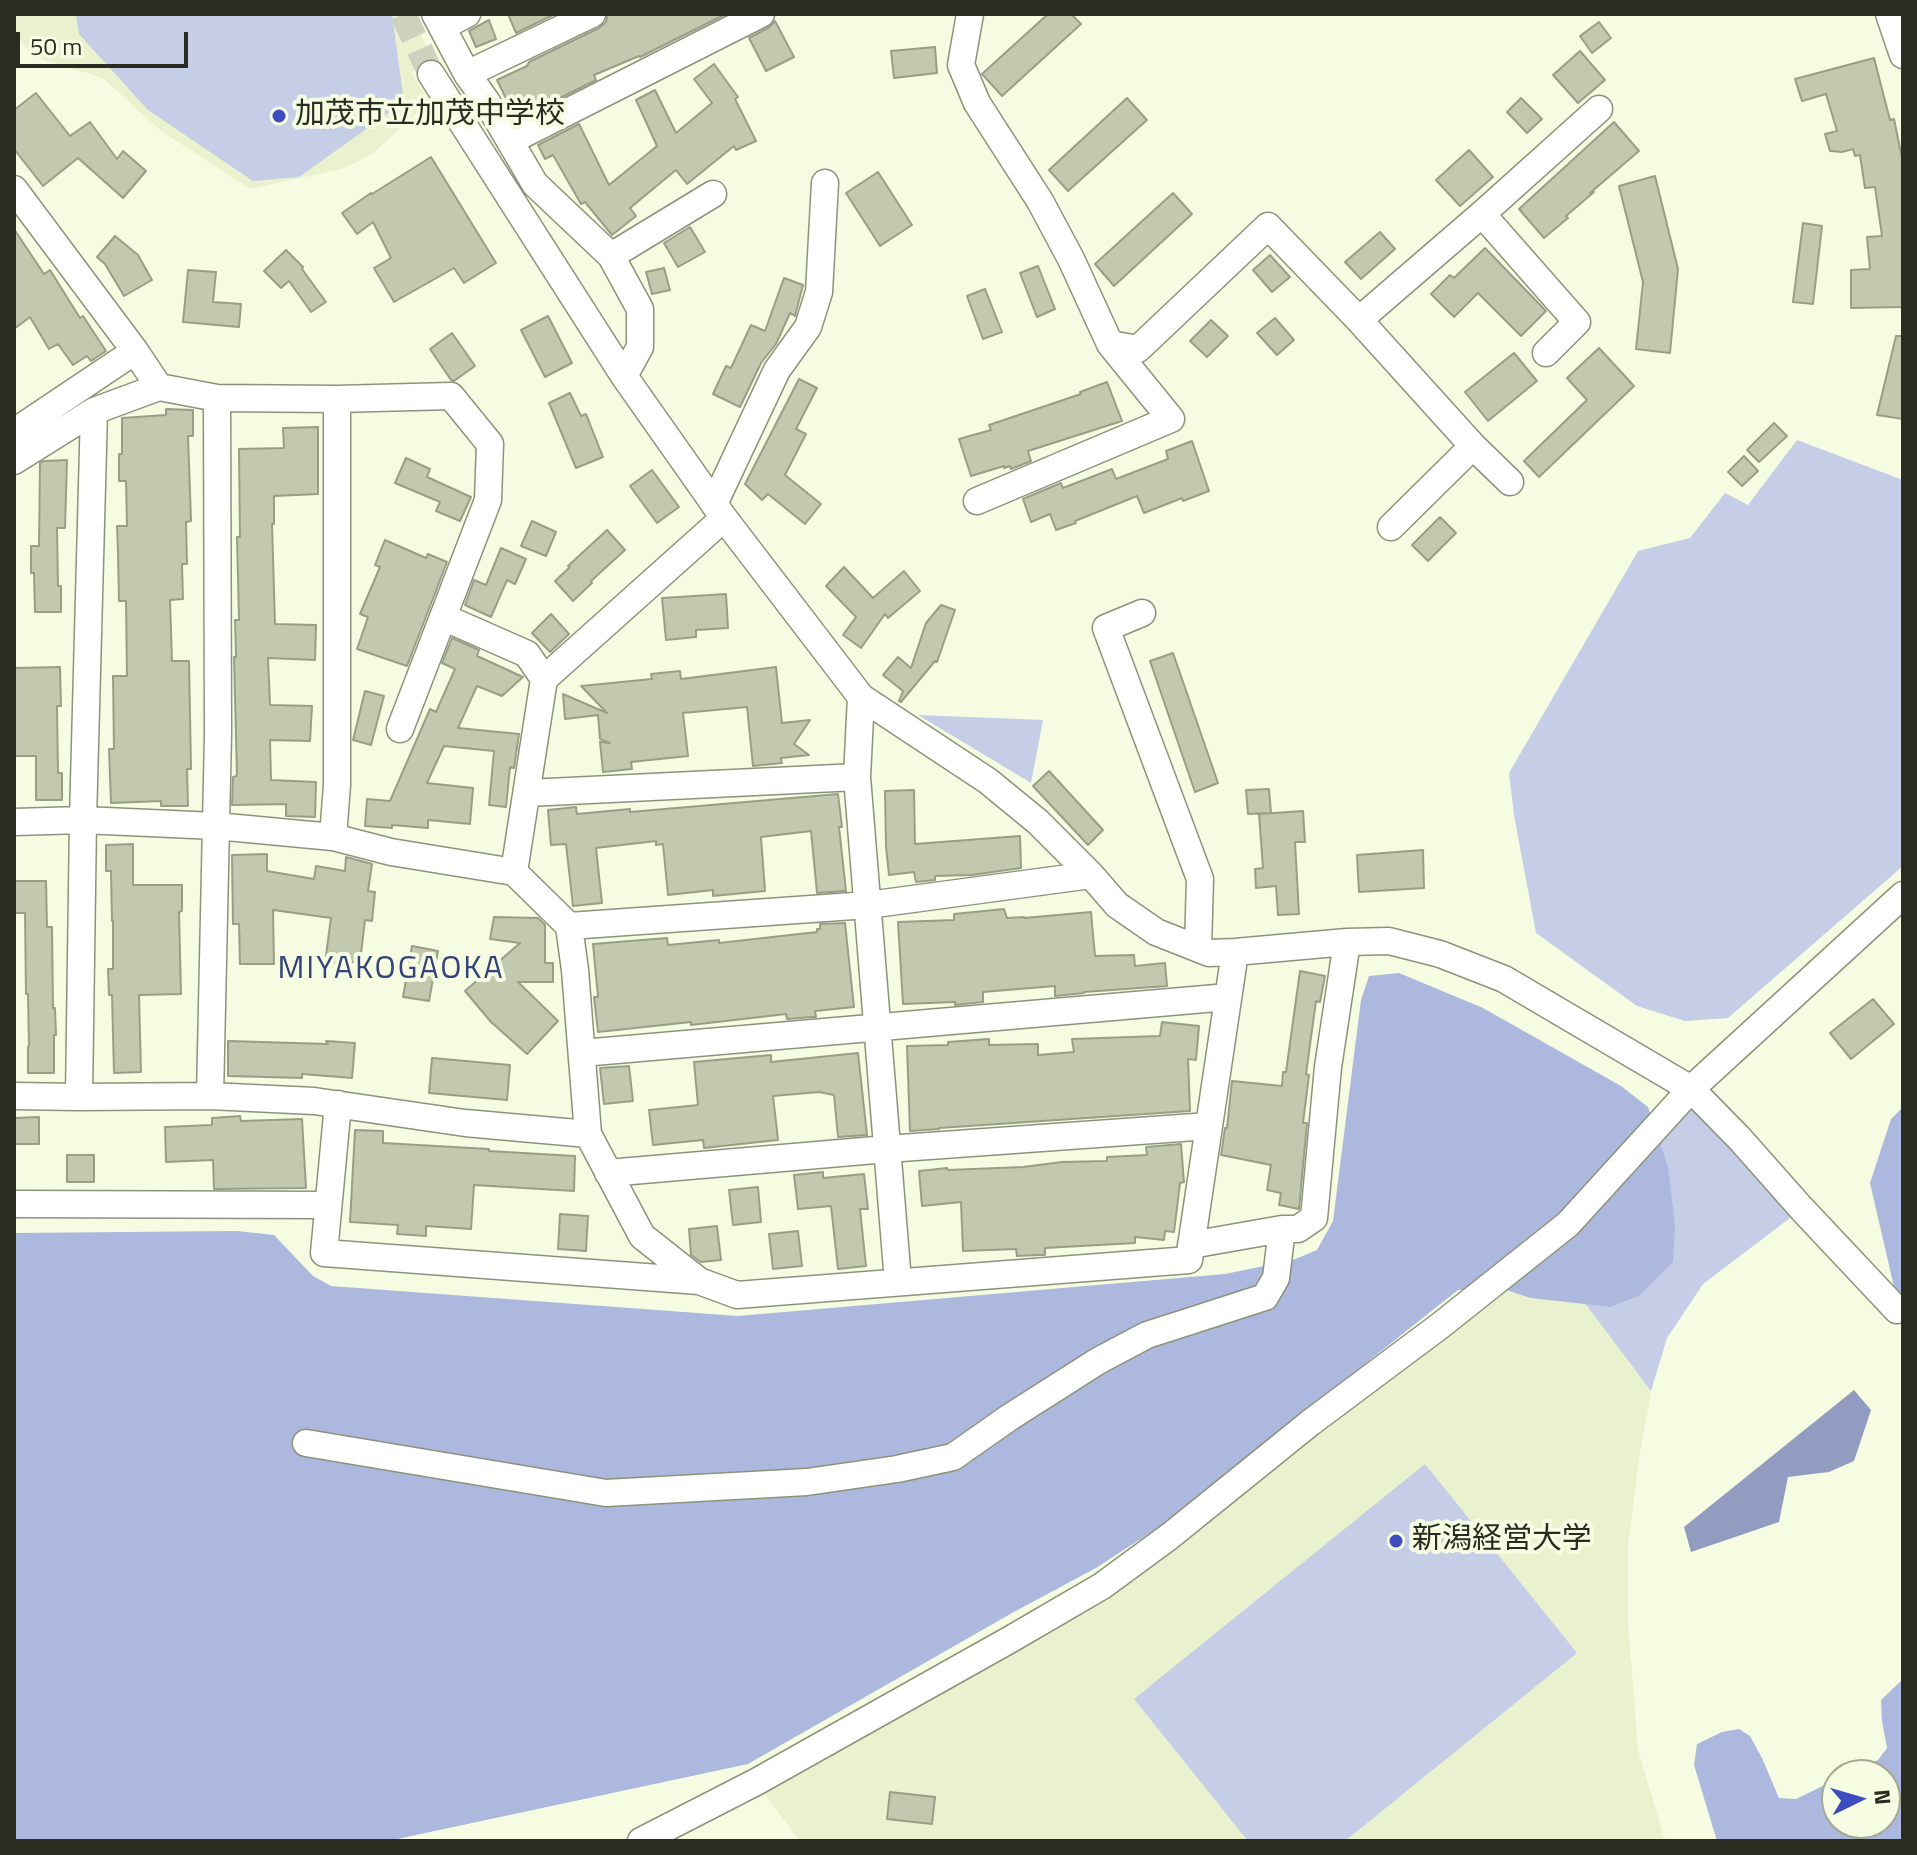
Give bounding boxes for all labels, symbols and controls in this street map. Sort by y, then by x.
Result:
scale bar [20,16,192,66]
text: 50 m [30,28,82,64]
place label: 加茂市立加茂中学校 [295,98,565,134]
marker: 加茂市立加茂中学校 [270,107,288,125]
district label: MIYAKOGAOKA [277,951,505,989]
place label: 新潟経営大学 [1412,1523,1592,1559]
marker: 新潟経営大学 [1387,1532,1405,1550]
north arrow [1821,1759,1901,1839]
text: N [1865,1788,1901,1806]

